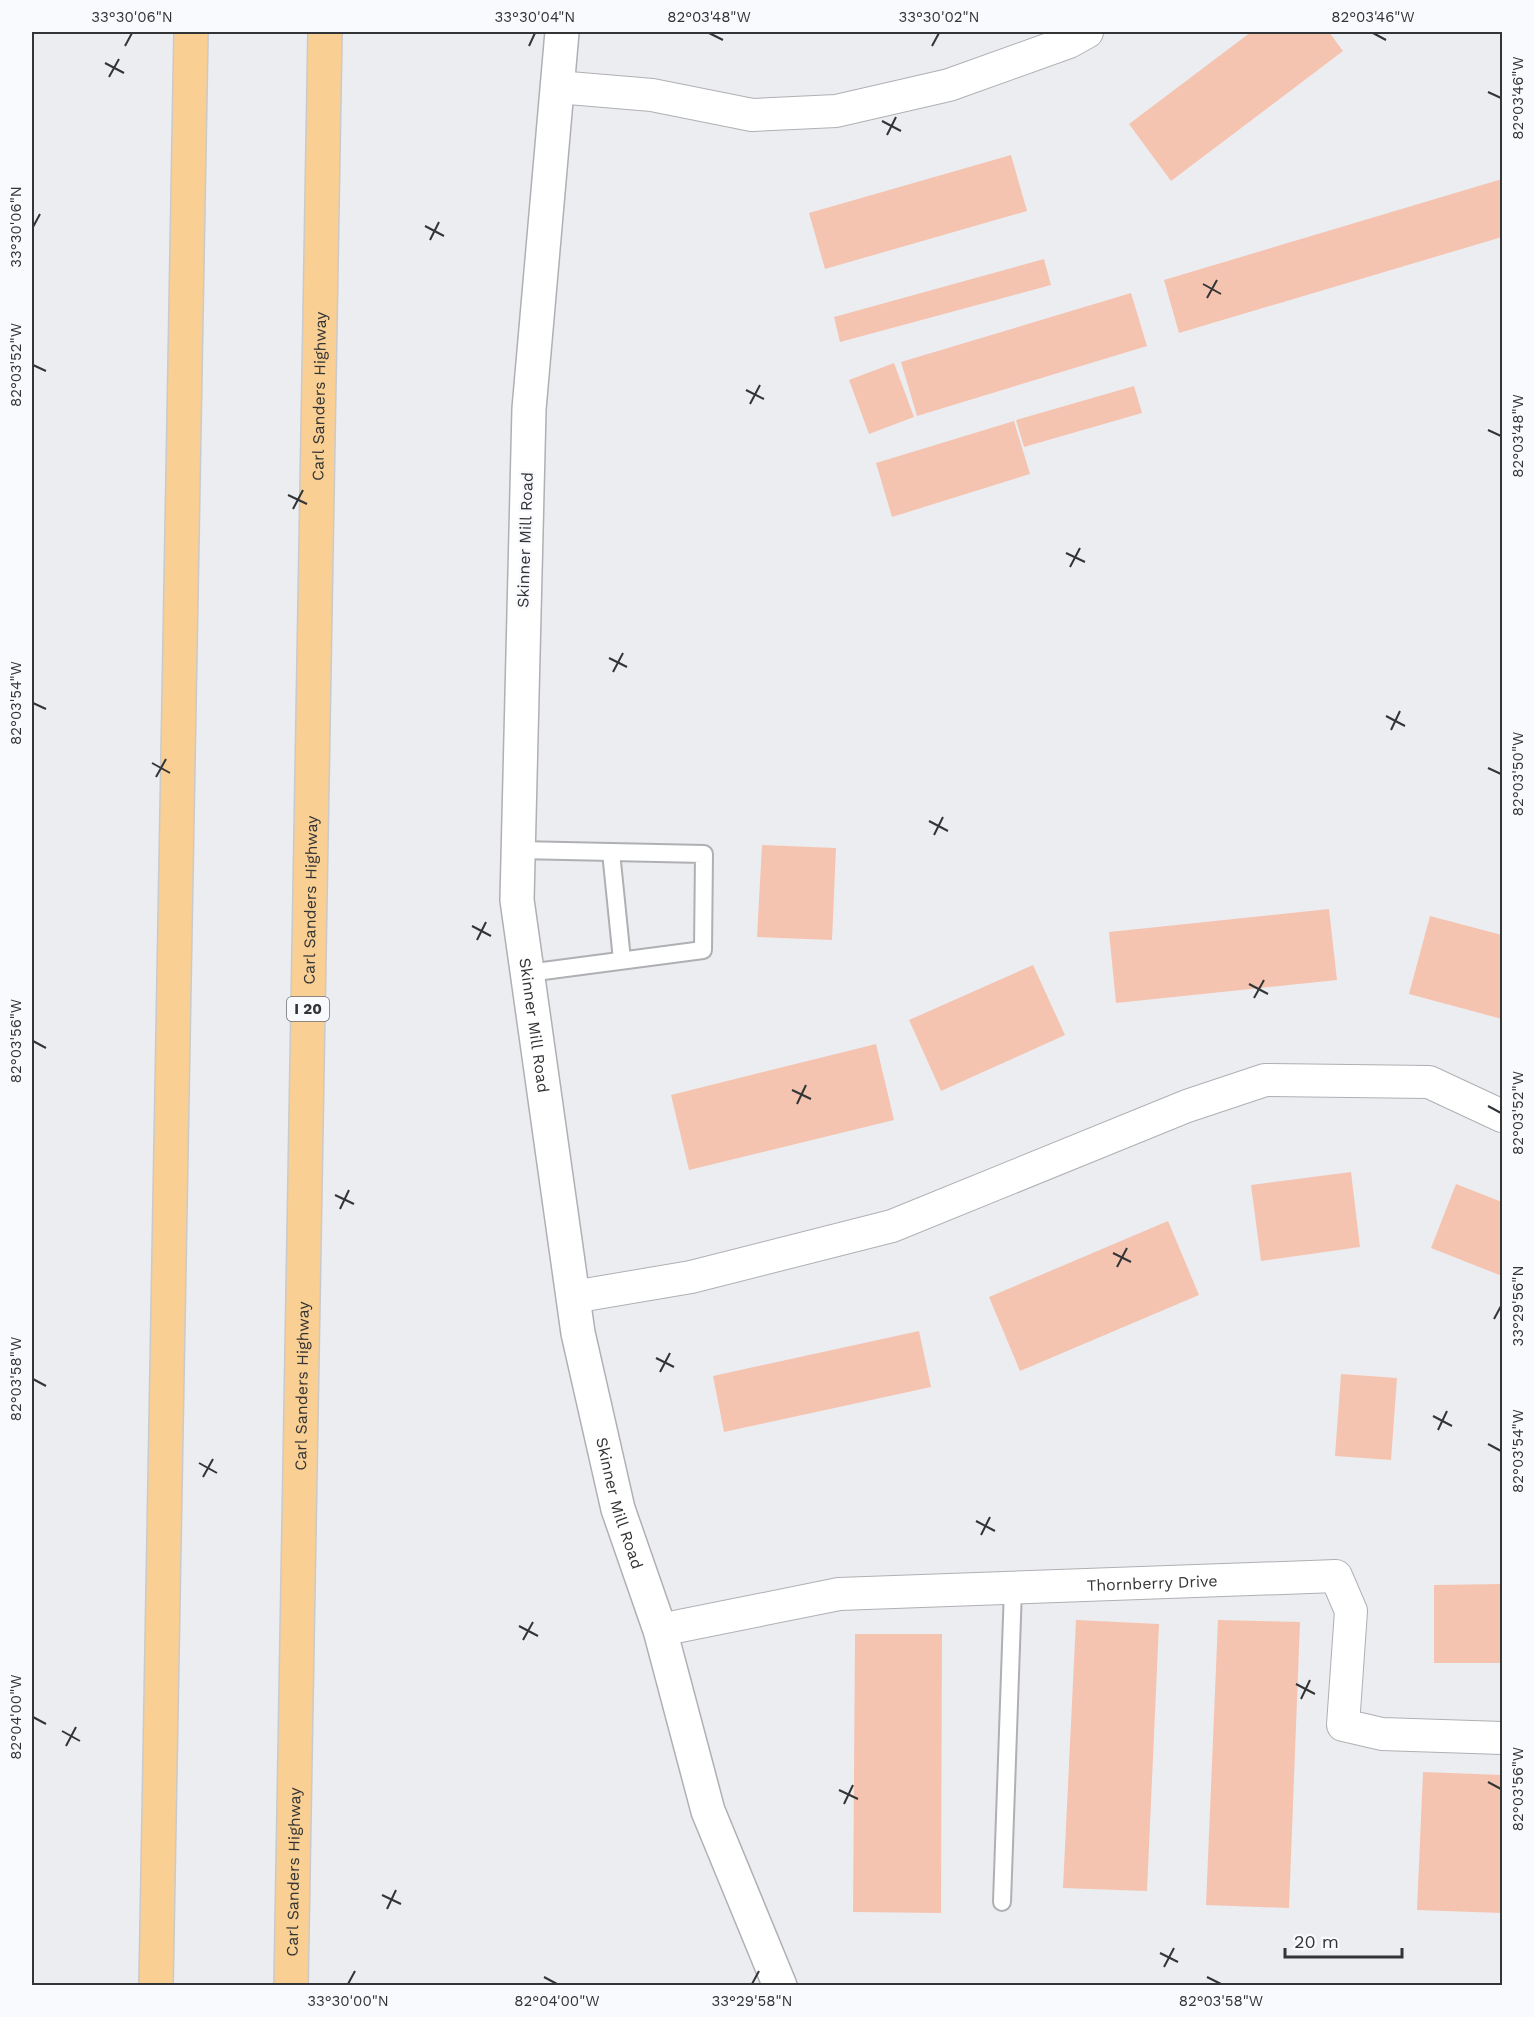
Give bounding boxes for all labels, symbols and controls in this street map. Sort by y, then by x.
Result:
text: 33°30'06"N [91,8,173,26]
text: 33°30'04"N [495,8,575,26]
text: 82°03'48"W [667,8,751,26]
text: 33°30'02"N [898,8,980,26]
text: 82°03'46"W [1331,8,1415,26]
text: 82°03'46"W [1509,56,1527,140]
text: 33°30'06"N [7,186,25,268]
street label: Carl Sanders Highway [308,311,330,481]
text: 82°03'52"W [7,323,25,407]
text: 82°03'48"W [1509,394,1527,478]
street label: Skinner Mill Road [513,472,537,608]
text: 82°03'54"W [7,661,25,745]
text: 82°03'50"W [1509,732,1527,816]
street label: Carl Sanders Highway [299,815,321,985]
street label: Skinner Mill Road [516,956,554,1094]
road number: I 20 [287,997,329,1021]
text: 82°03'56"W [7,999,25,1083]
text: 82°03'52"W [1509,1071,1527,1155]
text: 33°29'56"N [1509,1266,1527,1346]
street label: Carl Sanders Highway [290,1301,312,1471]
text: 82°03'58"W [7,1337,25,1421]
text: 82°03'54"W [1509,1409,1527,1493]
street label: Skinner Mill Road [592,1435,648,1571]
street label: Thornberry Drive [1087,1571,1218,1595]
text: 82°04'00"W [7,1674,25,1760]
text: 82°03'56"W [1509,1747,1527,1831]
street label: Carl Sanders Highway [282,1787,304,1957]
scale bar [1285,1921,1402,1959]
text: 20 m [1294,1931,1339,1952]
text: 33°30'00"N [307,1992,389,2010]
text: 82°04'00"W [514,1992,600,2010]
text: 33°29'58"N [712,1992,792,2010]
text: 82°03'58"W [1179,1992,1263,2010]

